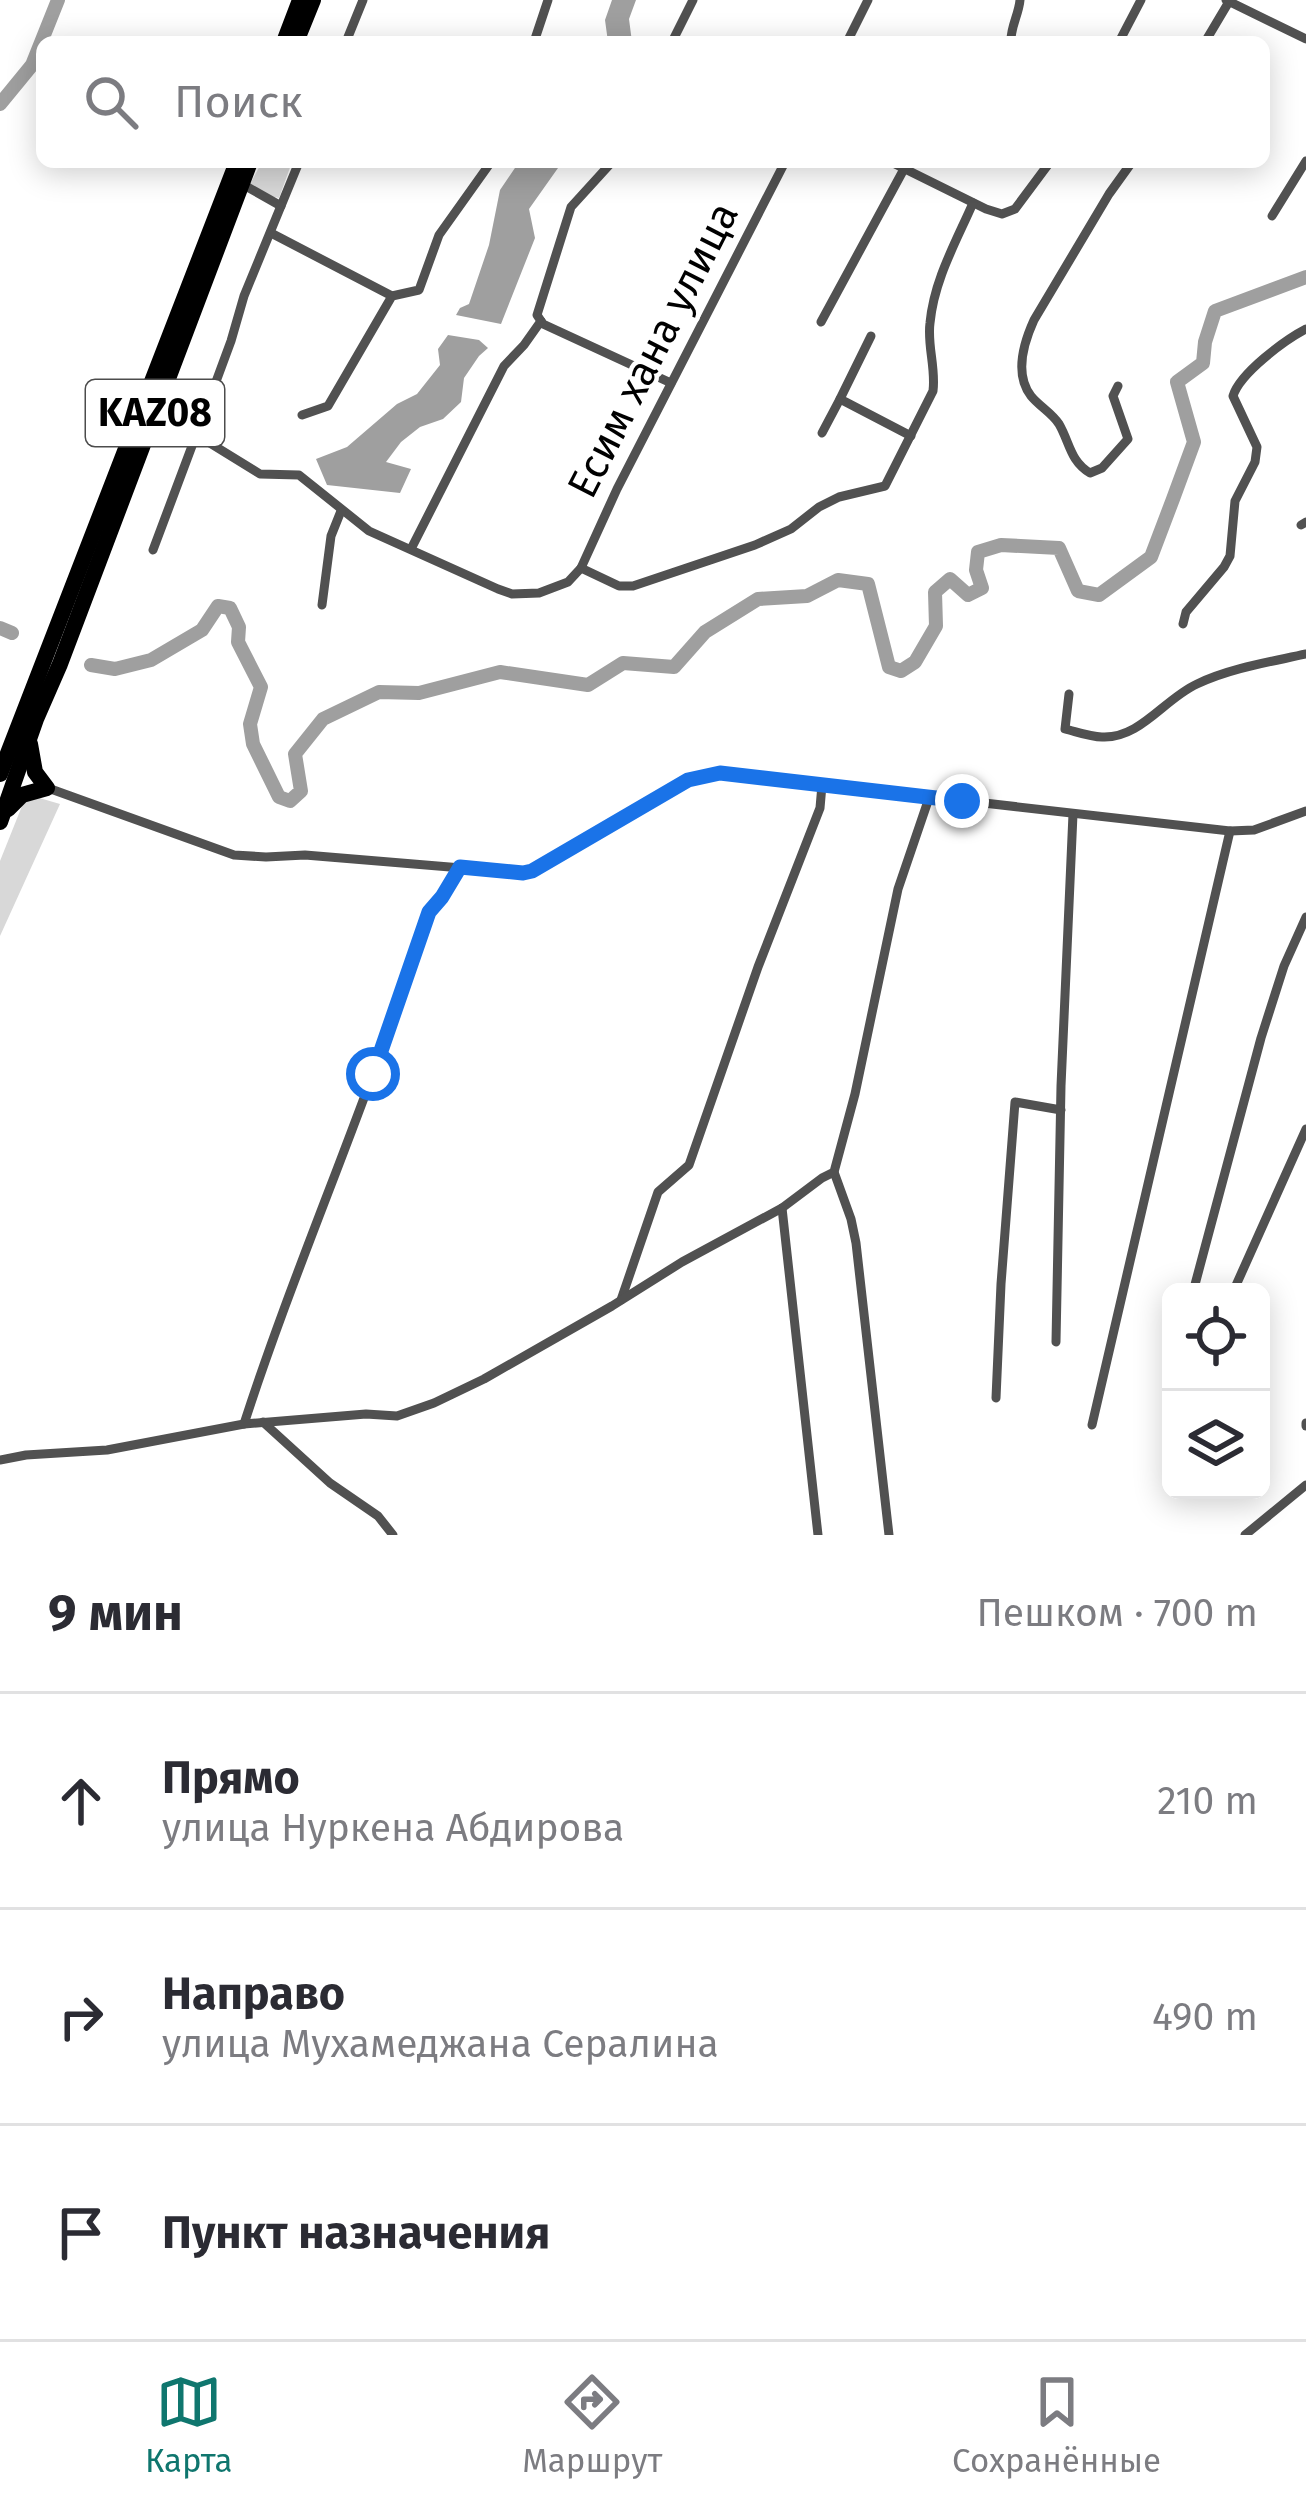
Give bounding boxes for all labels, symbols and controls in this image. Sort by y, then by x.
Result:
search box [36,36,1270,168]
icon: search [78,69,144,135]
text: Поиск [174,75,303,129]
street label: Есим хана улица [557,194,749,506]
road number: KAZ08 [86,380,224,446]
route end [935,774,989,828]
route start [346,1047,400,1101]
map controls [1162,1283,1270,1499]
button: locate [1162,1283,1270,1391]
button: layers [1162,1391,1270,1499]
text: 9 мин [48,1582,183,1644]
text: Пешком · 700 m [976,1590,1258,1636]
text: Прямо [162,1751,300,1805]
icon: ahead [48,1768,114,1834]
text: 210 m [1157,1778,1258,1824]
text: улица Нуркена Абдирова [162,1805,624,1851]
text: Направо [162,1967,345,2021]
icon: right [48,1984,114,2050]
text: 490 m [1152,1994,1258,2040]
text: улица Мухамеджана Сералина [162,2021,719,2067]
icon: arrive [48,2200,114,2266]
text: Пункт назначения [162,2206,550,2260]
tab: Карта [145,2369,232,2481]
tab: Маршрут [522,2369,662,2481]
tab: Сохранённые [952,2369,1161,2481]

